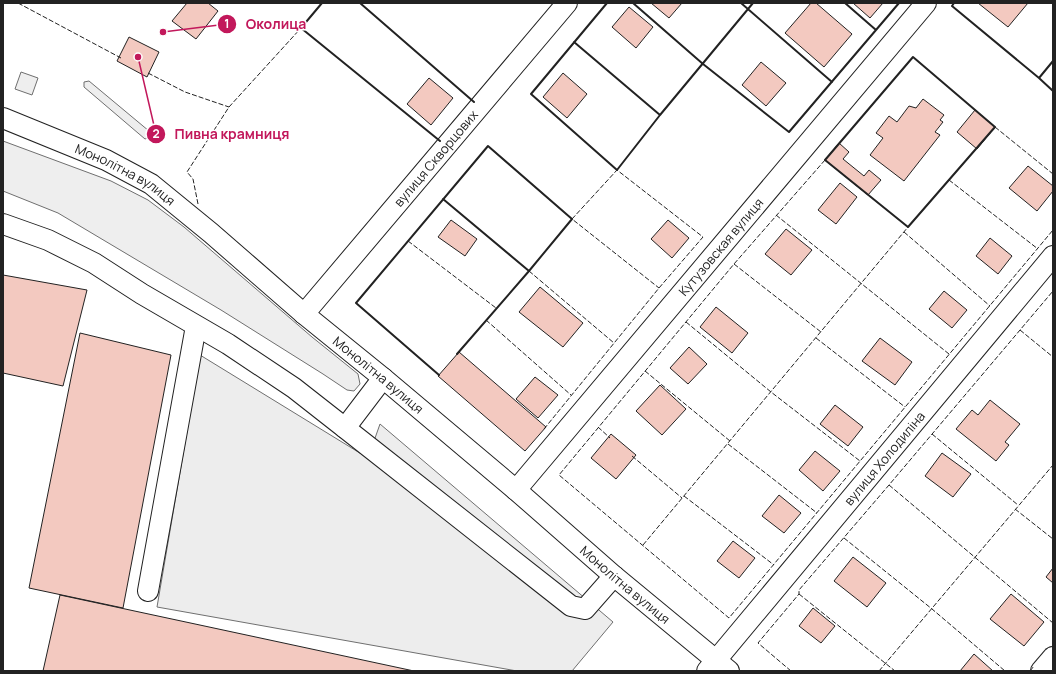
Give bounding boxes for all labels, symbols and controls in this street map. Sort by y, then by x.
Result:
callout: Околица [217,11,314,37]
text: Околица [246,14,306,33]
text: 1 [224,15,230,32]
street label: вулиця Скворцових [390,106,482,210]
callout: Пивна крамниця [146,121,297,147]
text: Пивна крамниця [175,124,289,143]
text: 2 [152,125,160,142]
street label: Монолітна вулиця [73,139,179,209]
street label: Кутузовская вулиця [674,194,767,300]
street label: Монолітна вулиця [329,332,427,417]
street label: вулиця Холодиліна [840,407,929,509]
street label: Монолітна вулиця [576,541,674,628]

